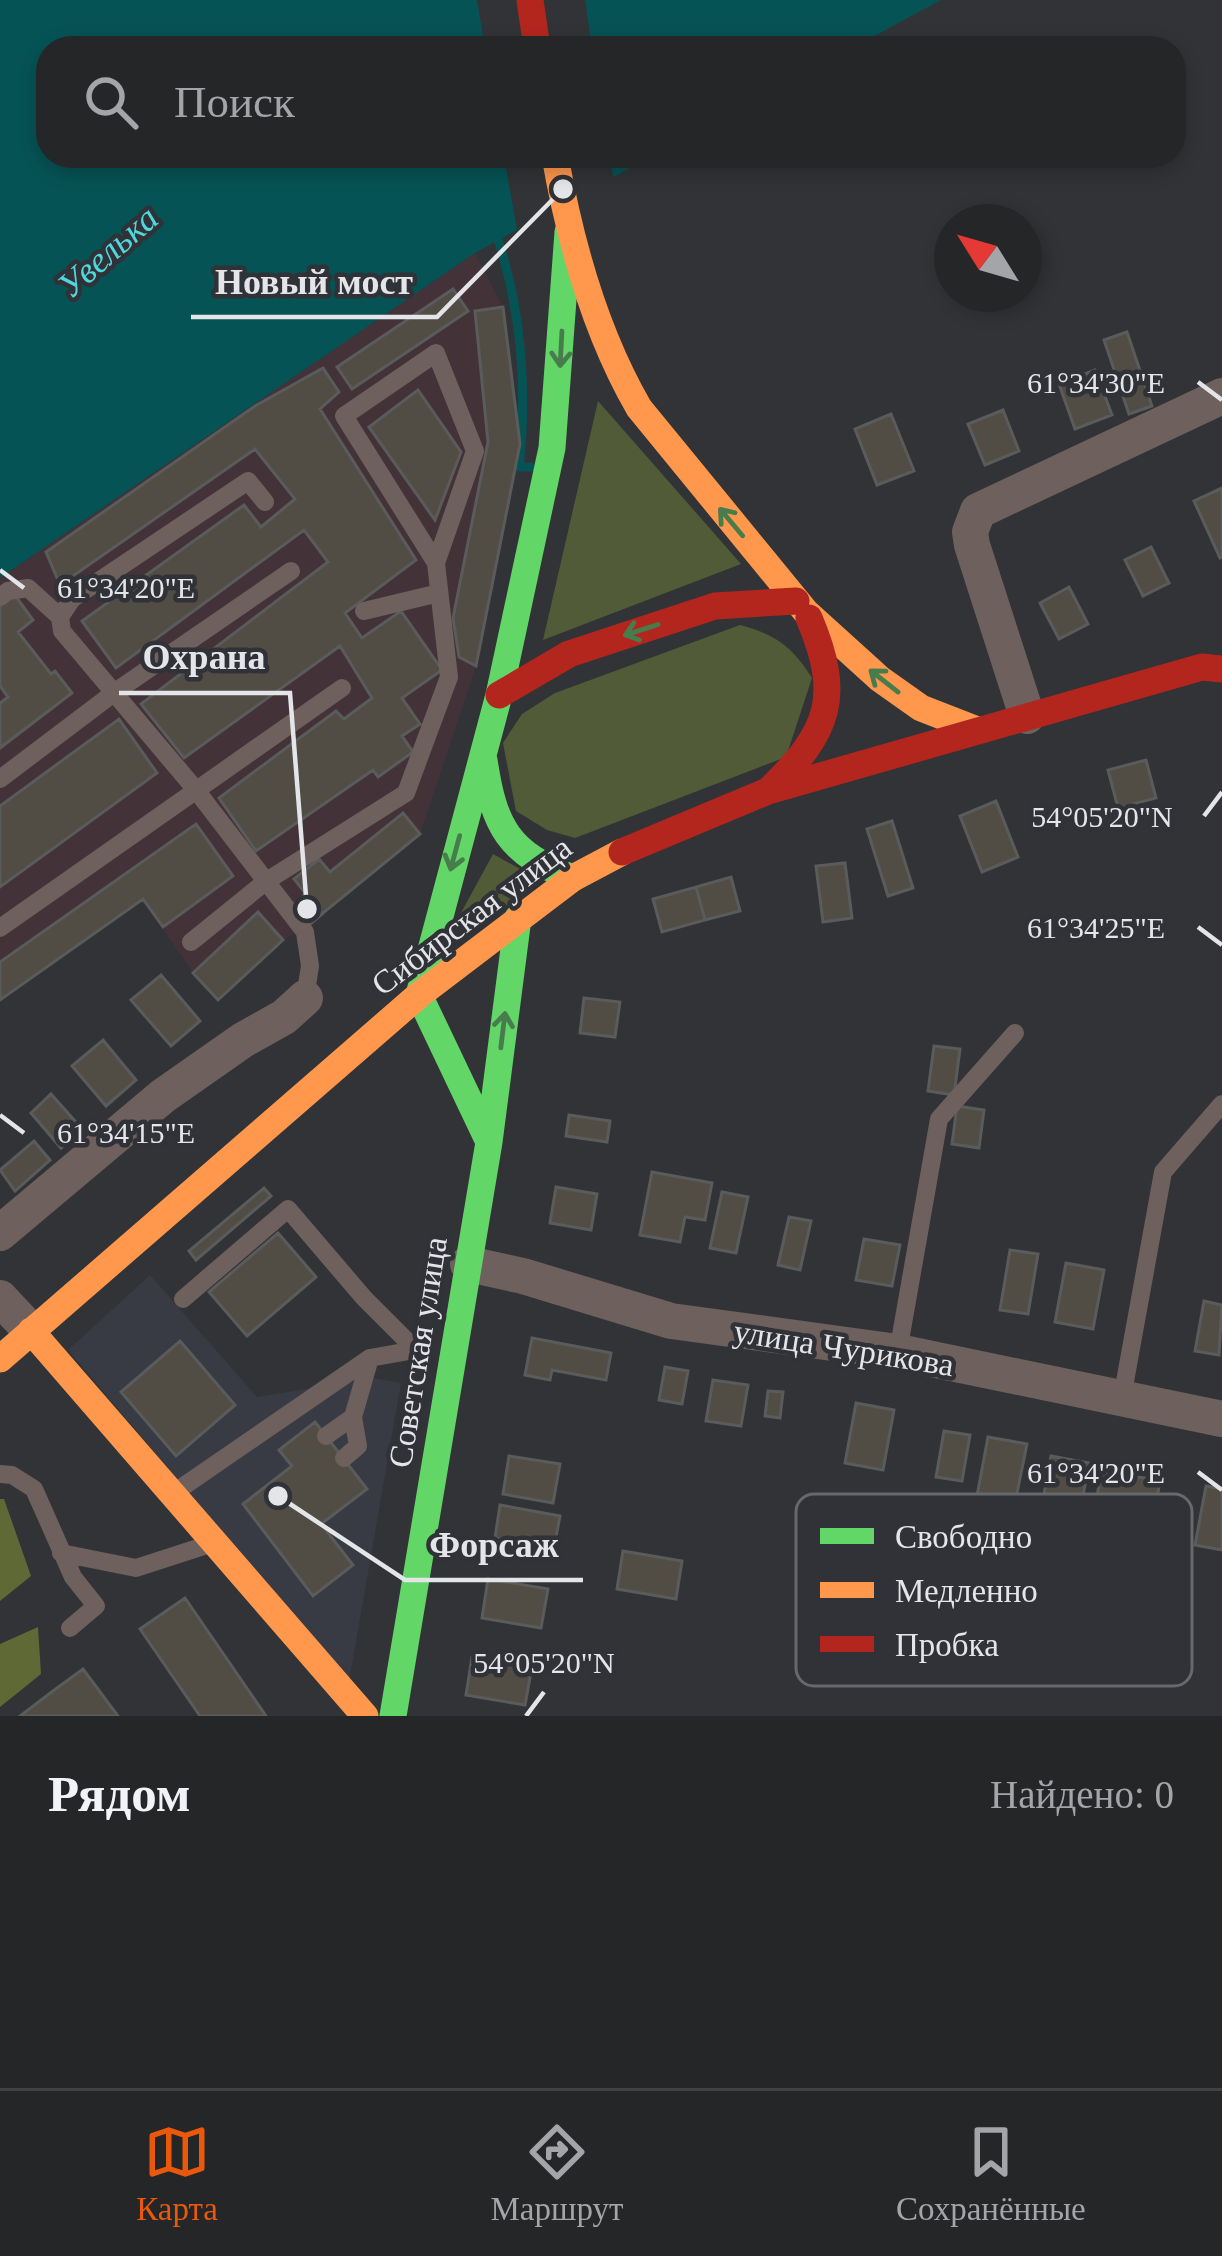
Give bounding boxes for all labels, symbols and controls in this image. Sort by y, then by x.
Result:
search box [36,36,1186,168]
icon: search [78,69,144,135]
text: Поиск [174,77,295,127]
water label: Увелька [50,198,166,306]
north arrow [934,204,1042,312]
callout: Новый мост [191,245,437,317]
text: Новый мост [215,262,413,302]
one-way arrow [549,329,572,368]
text: 61°34'30"E [1027,366,1165,399]
one-way arrow [717,507,745,538]
text: 61°34'20"E [57,571,195,604]
callout: Охрана [119,621,290,693]
one-way arrow [623,621,661,643]
text: Охрана [143,637,265,677]
one-way arrow [868,668,900,695]
text: 54°05'20"N [1031,800,1173,833]
street label: Сибирская улица [365,829,579,1003]
one-way arrow [443,833,465,871]
text: 61°34'25"E [1027,911,1165,944]
one-way arrow [492,1011,515,1050]
text: 61°34'15"E [57,1116,195,1149]
street label: Советская улица [382,1234,454,1470]
street label: улица Чурикова [731,1313,957,1383]
text: 61°34'20"E [1027,1456,1165,1489]
legend [796,1494,1192,1686]
callout: Форсаж [405,1508,583,1580]
text: Свободно [895,1519,1032,1555]
text: Форсаж [429,1525,560,1565]
text: Медленно [895,1573,1038,1609]
text: Пробка [895,1627,999,1663]
text: 54°05'20"N [473,1646,615,1679]
text: Рядом [48,1766,191,1822]
text: Найдено: 0 [990,1773,1174,1816]
tab: Карта [136,2119,218,2228]
tab: Маршрут [491,2119,623,2228]
tab: Сохранённые [896,2119,1086,2228]

